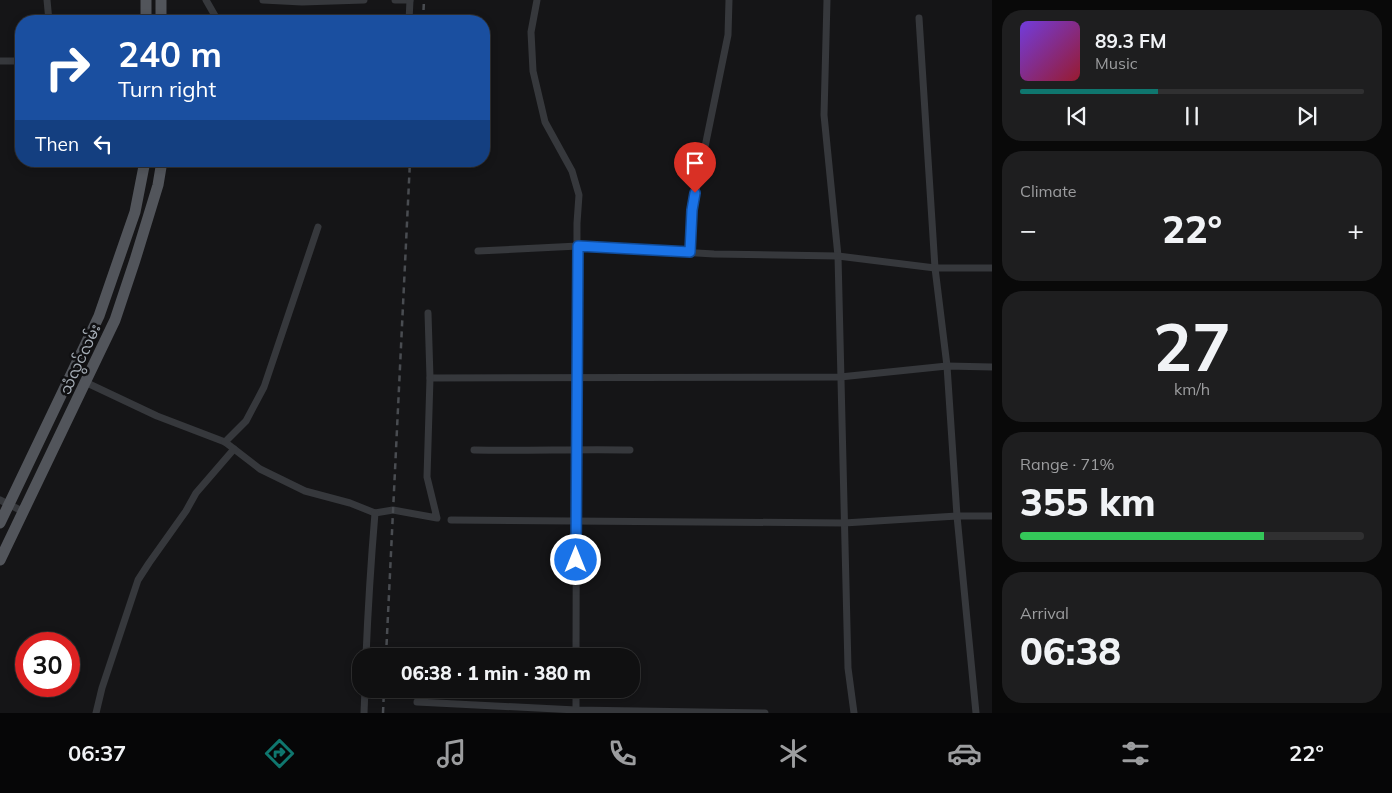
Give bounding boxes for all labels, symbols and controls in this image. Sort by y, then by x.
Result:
text: 89.3 FM [1095,29,1167,53]
text: 240 m [118,32,222,76]
icon: right [35,35,100,100]
text: Music [1095,53,1138,73]
text: Turn right [118,75,216,103]
icon: previous [1063,102,1091,130]
icon: pause [1178,102,1206,130]
icon: next [1293,102,1321,130]
icon: left [89,130,117,158]
text: Then [35,132,79,156]
pin [674,142,716,193]
icon: arrive [681,149,709,177]
text: Climate [1020,181,1076,201]
text: 22° [1162,205,1222,253]
text: − [1020,212,1037,247]
text: + [1347,212,1364,247]
text: 27 [1153,306,1231,387]
street label: သံလွင်လမ်း [55,321,106,398]
text: km/h [1174,379,1210,399]
text: Range · 71% [1020,454,1115,474]
text: 355 km [1020,478,1156,526]
position arrow [549,533,601,585]
text: Arrival [1020,603,1069,623]
text: 06:38 [1020,627,1121,675]
speed limit sign: 30 [15,632,80,697]
text: 06:38 · 1 min · 380 m [401,661,591,685]
icon: directions [262,736,297,771]
icon: music [434,736,469,771]
icon: phone [605,736,640,771]
icon: climate [776,736,811,771]
icon: car [947,736,982,771]
icon: filters [1118,736,1153,771]
text: 06:37 [68,739,126,767]
text: 22° [1289,739,1324,767]

